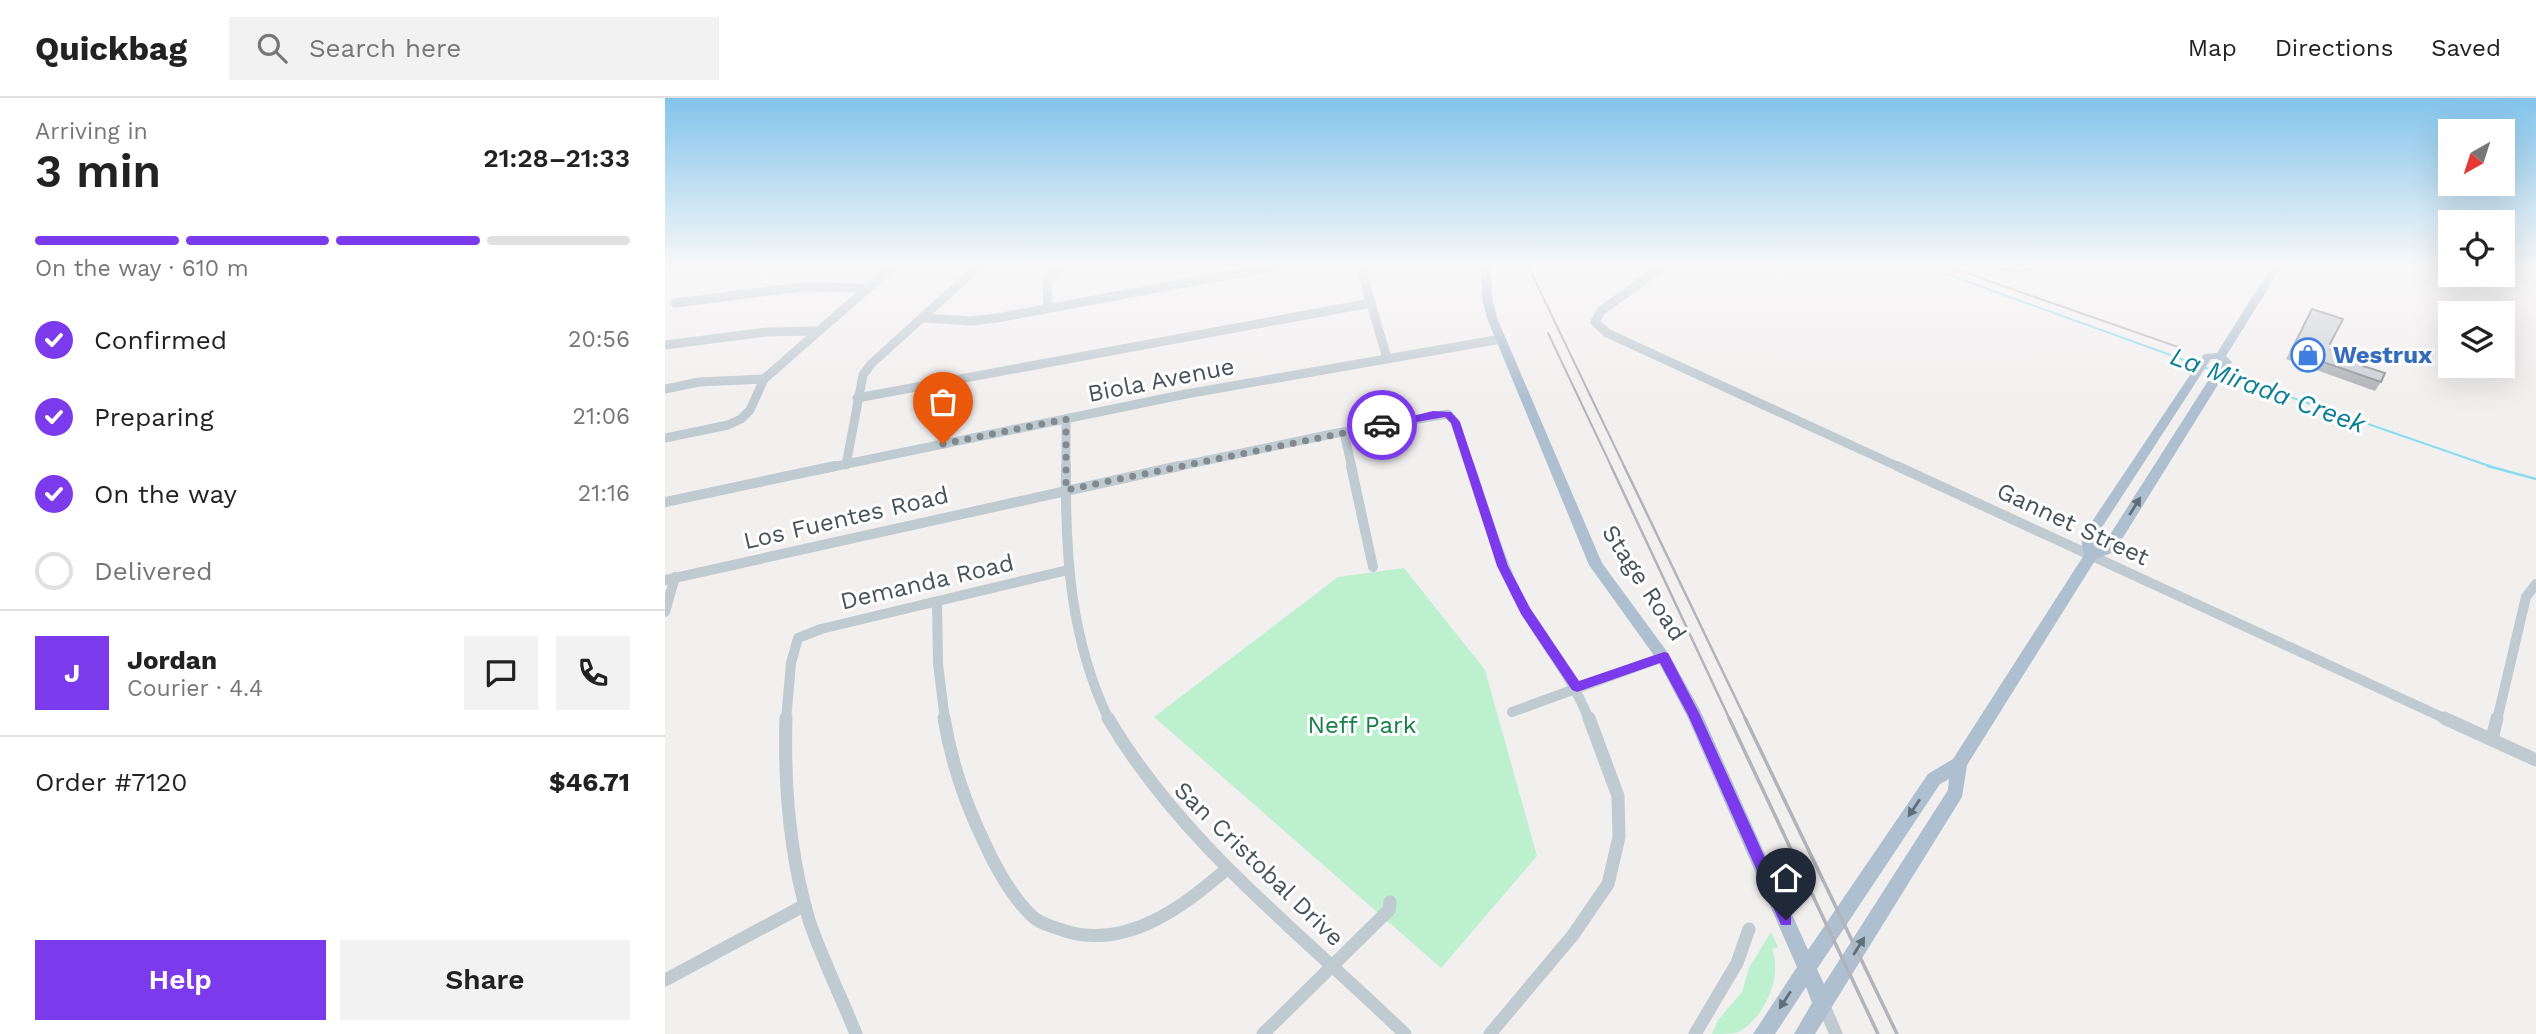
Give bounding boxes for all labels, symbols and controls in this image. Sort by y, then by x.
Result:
search box [229,17,719,80]
text: Quickbag [35,29,187,68]
icon: search [253,29,291,67]
text: Search here [309,33,461,63]
text: Map [2188,34,2237,62]
text: Directions [2275,34,2393,62]
text: Saved [2431,34,2501,62]
text: Arriving in [35,118,148,145]
north arrow [2438,119,2515,196]
map controls [2438,119,2515,378]
text: 21:28–21:33 [483,143,630,173]
text: 3 min [35,144,161,198]
button: locate [2438,210,2515,287]
text: On the way · 610 m [35,255,249,282]
button: layers [2438,301,2515,378]
icon: check [35,321,73,359]
text: Confirmed [94,325,227,355]
text: 20:56 [568,326,630,353]
shop icon: Westrux [2289,336,2327,374]
water label: La Mirada Creek [2166,341,2370,440]
place label: Westrux [2333,341,2432,369]
street label: Biola Avenue [1085,352,1237,408]
pin [913,372,973,444]
icon: bag [924,383,962,421]
courier [1347,390,1417,460]
icon: check [35,398,73,436]
text: Preparing [94,402,214,432]
text: 21:06 [573,403,630,430]
icon: car [1363,406,1401,444]
icon: check [35,475,73,513]
street label: Gannet Street [1992,477,2154,571]
text: On the way [94,479,237,509]
text: 21:16 [578,480,630,507]
street label: Los Fuentes Road [741,481,951,555]
one-way arrow [2129,497,2142,516]
street label: Stage Road [1596,520,1692,646]
street label: Demanda Road [837,548,1017,616]
text: Delivered [94,556,213,586]
button: chat [464,636,538,710]
button: phone [556,636,630,710]
text: Jordan [127,645,217,675]
text: J [64,658,80,688]
text: Courier · 4.4 [127,675,263,702]
park label: Neff Park [1308,711,1417,739]
text: Order #7120 [35,767,187,797]
text: $46.71 [549,767,630,797]
street label: San Cristobal Drive [1169,776,1349,952]
one-way arrow [1907,799,1921,817]
pin [1756,848,1816,920]
icon: home [1767,859,1805,897]
one-way arrow [1852,937,1865,956]
button: Help [35,940,326,1020]
button: Share [340,940,630,1020]
one-way arrow [1778,990,1791,1010]

